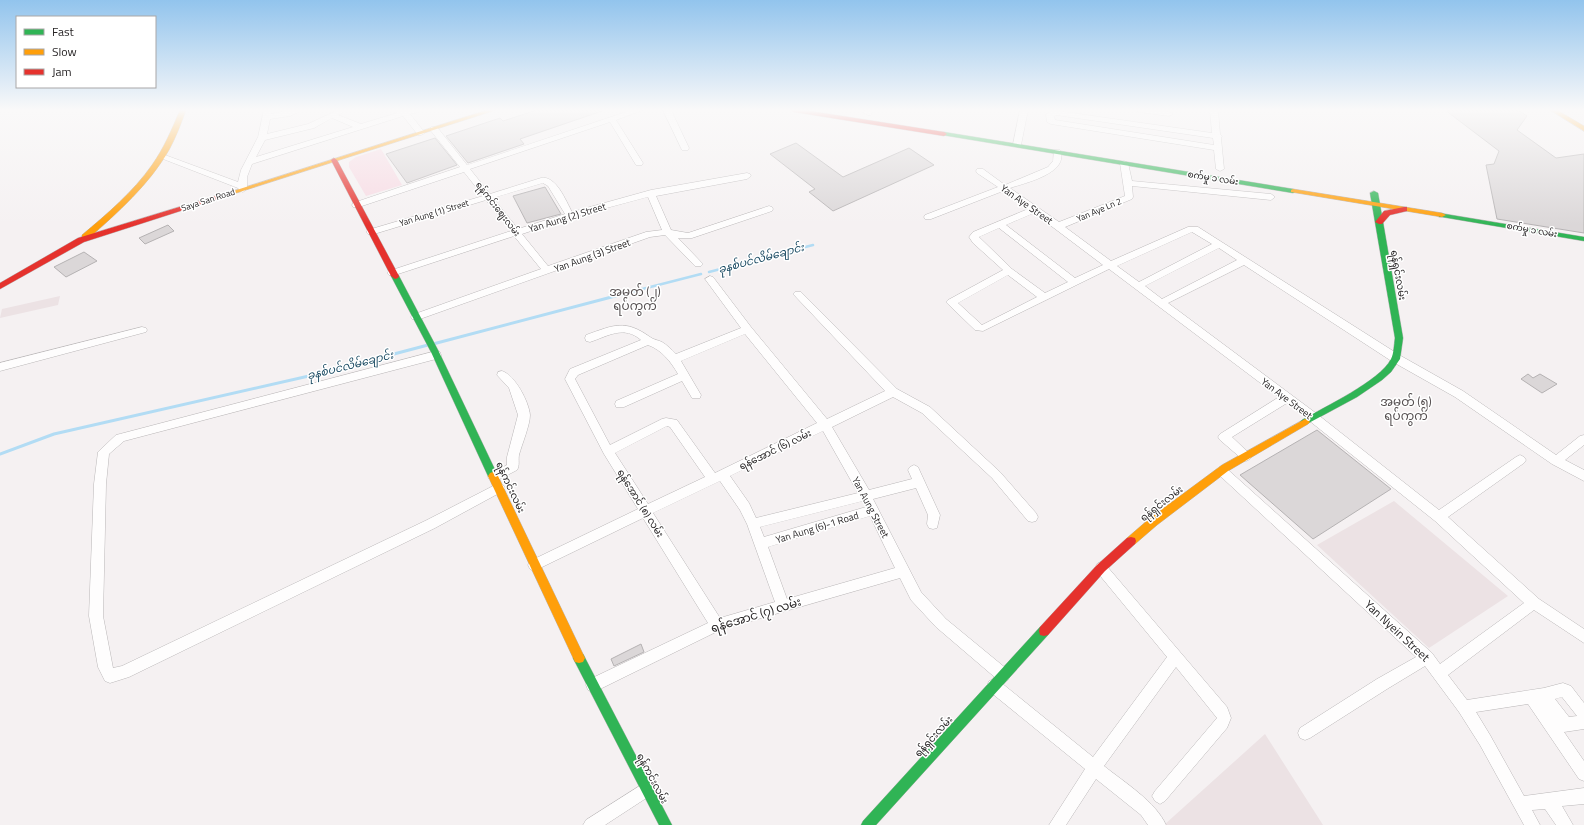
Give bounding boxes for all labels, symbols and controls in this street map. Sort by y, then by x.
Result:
legend [16,16,156,88]
text: Fast [52,22,75,41]
text: Slow [52,42,77,61]
text: Jam [52,62,72,81]
street label: စက်မှု ၁ လမ်း [1187,167,1239,189]
street label: ရန်ကင်းဈေးလမ်း [472,179,524,239]
street label: Yan Aye Street [997,181,1056,228]
street label: Saya San Road [179,185,237,214]
street label: Yan Aye Ln 2 [1074,194,1123,225]
street label: Yan Aung (1) Street [397,196,471,229]
street label: Yan Aung (2) Street [527,198,608,236]
street label: စက်မှု ၁ လမ်း [1506,219,1558,241]
street label: Yan Aung (3) Street [552,235,633,276]
water label: ခုနစ်ပင်လိမ်ချောင်း [716,239,808,279]
street label: ရန်ရှင်းလမ်း [1386,249,1410,302]
district label: အမှတ် (၂) ရပ်ကွက် [609,282,661,316]
water label: ခုနစ်ပင်လိမ်ချောင်း [305,346,397,385]
street label: Yan Aye Street [1258,374,1316,423]
district label: အမှတ် (၅) ရပ်ကွက် [1380,392,1432,426]
street label: ရန်အောင် (၆) လမ်း [736,425,814,474]
street label: ရန်ကင်းလမ်း [491,459,529,516]
street label: ရန်အောင် (၈) လမ်း [613,466,668,541]
street label: Yan Aung Street [848,474,893,541]
street label: ရန်ရှင်းလမ်း [1137,482,1187,526]
street label: Yan Aung (6)-1 Road [774,508,860,547]
street label: ရန်အောင် (၇) လမ်း [708,592,804,638]
street label: Yan Nyein Street [1360,595,1435,667]
street label: ရန်ရှင်းလမ်း [911,712,957,761]
street label: ရန်ကင်းလမ်း [632,750,672,807]

